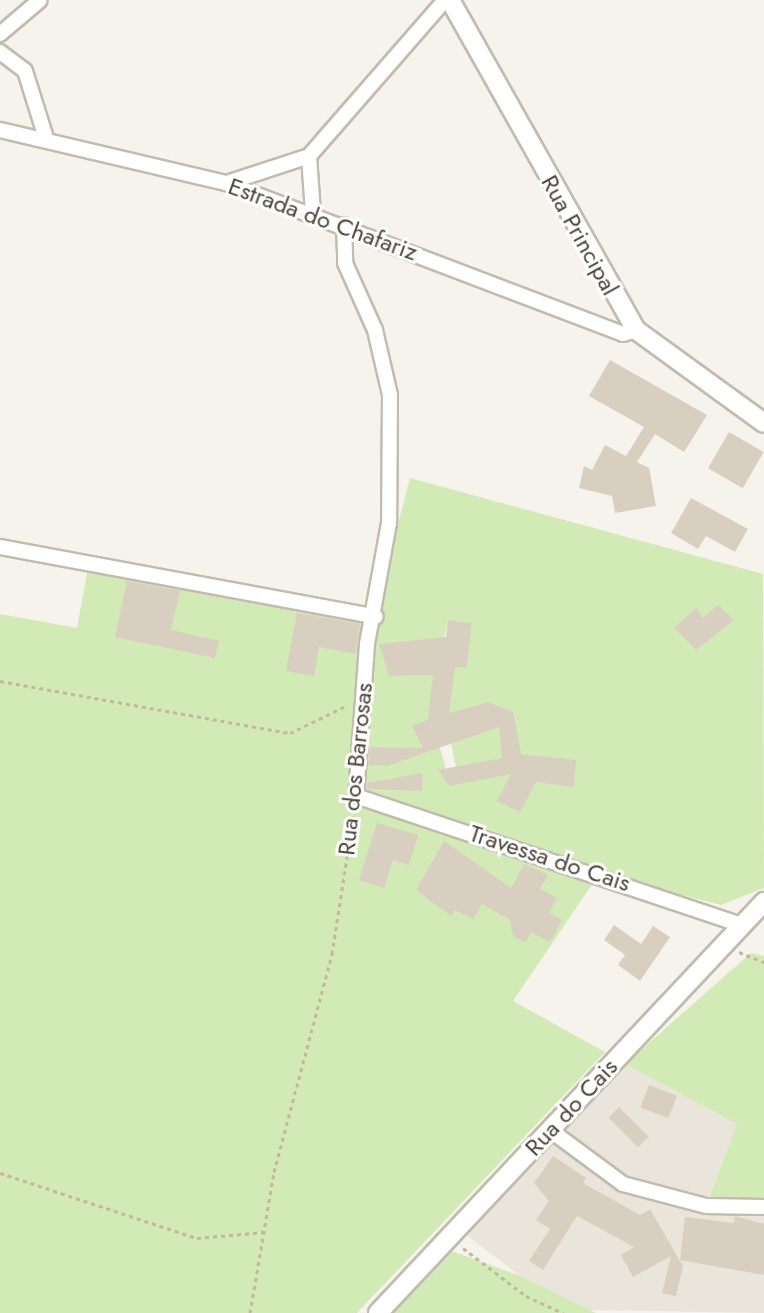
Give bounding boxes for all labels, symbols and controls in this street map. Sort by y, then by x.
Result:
street label: Rua Principal [535,170,625,300]
street label: Estrada do Chafariz [224,171,422,267]
street label: Rua dos Barrosas [332,681,378,857]
street label: Travessa do Cais [466,818,634,898]
street label: Rua do Cais [519,1052,623,1162]

